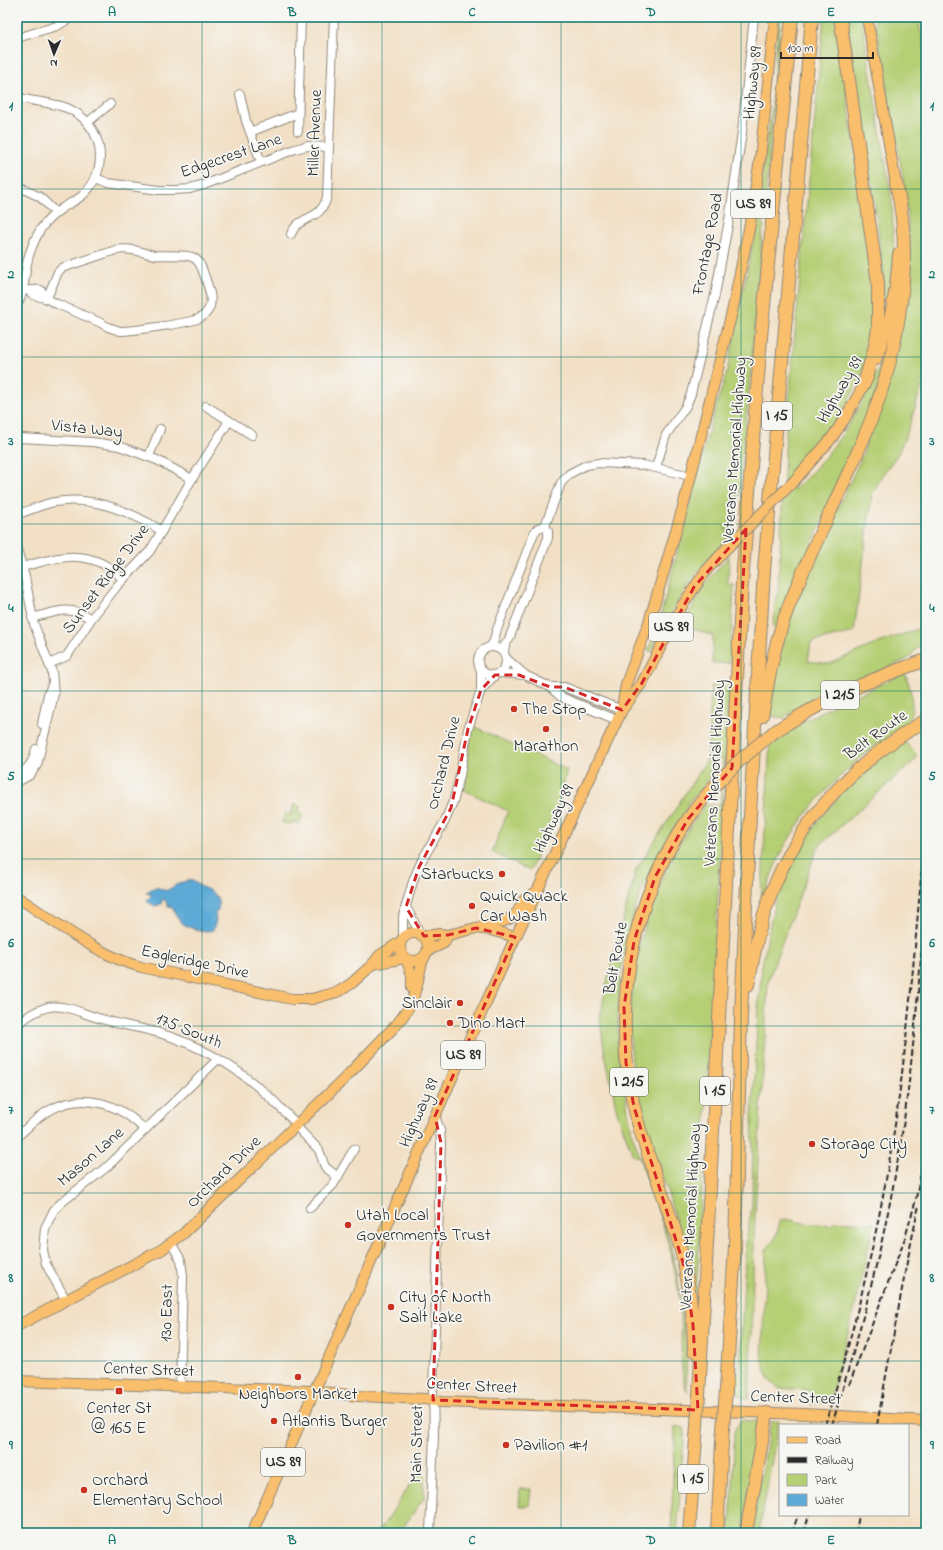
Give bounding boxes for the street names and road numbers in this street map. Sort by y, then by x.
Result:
street label: Highway 89 [737,45,771,121]
street label: Miller Avenue [301,89,329,177]
street label: Edgecrest Lane [177,127,286,187]
street label: Frontage Road [686,190,732,299]
road number: US 89 [731,190,775,218]
street label: Highway 89 [811,352,871,429]
street label: Veterans Memorial Highway [716,356,756,545]
road number: I 15 [762,402,792,430]
street label: Vista Way [49,413,124,446]
street label: Sunset Ridge Drive [56,518,158,641]
road number: US 89 [649,613,693,641]
street label: Veterans Memorial Highway [698,679,734,868]
road number: I 215 [821,681,859,709]
street label: Belt Route [838,703,913,767]
street label: Orchard Drive [420,713,468,813]
street label: Highway 89 [527,780,583,858]
street label: Belt Route [597,919,635,997]
street label: Eagleridge Drive [138,938,252,988]
street label: 175 South [152,1006,226,1056]
road number: US 89 [441,1041,485,1069]
road number: I 215 [610,1068,648,1096]
street label: Highway 89 [393,1074,447,1152]
road number: I 15 [700,1077,730,1105]
street label: Mason Lane [52,1121,130,1193]
street label: Veterans Memorial Highway [674,1123,710,1312]
street label: Orchard Drive [181,1129,267,1214]
street label: 130 East [154,1284,180,1342]
street label: Center Street [103,1356,195,1384]
street label: Center Street [426,1371,518,1401]
street label: Center Street [750,1384,842,1412]
street label: Main Street [404,1404,430,1483]
road number: US 89 [261,1448,305,1476]
road number: I 15 [678,1465,708,1493]

